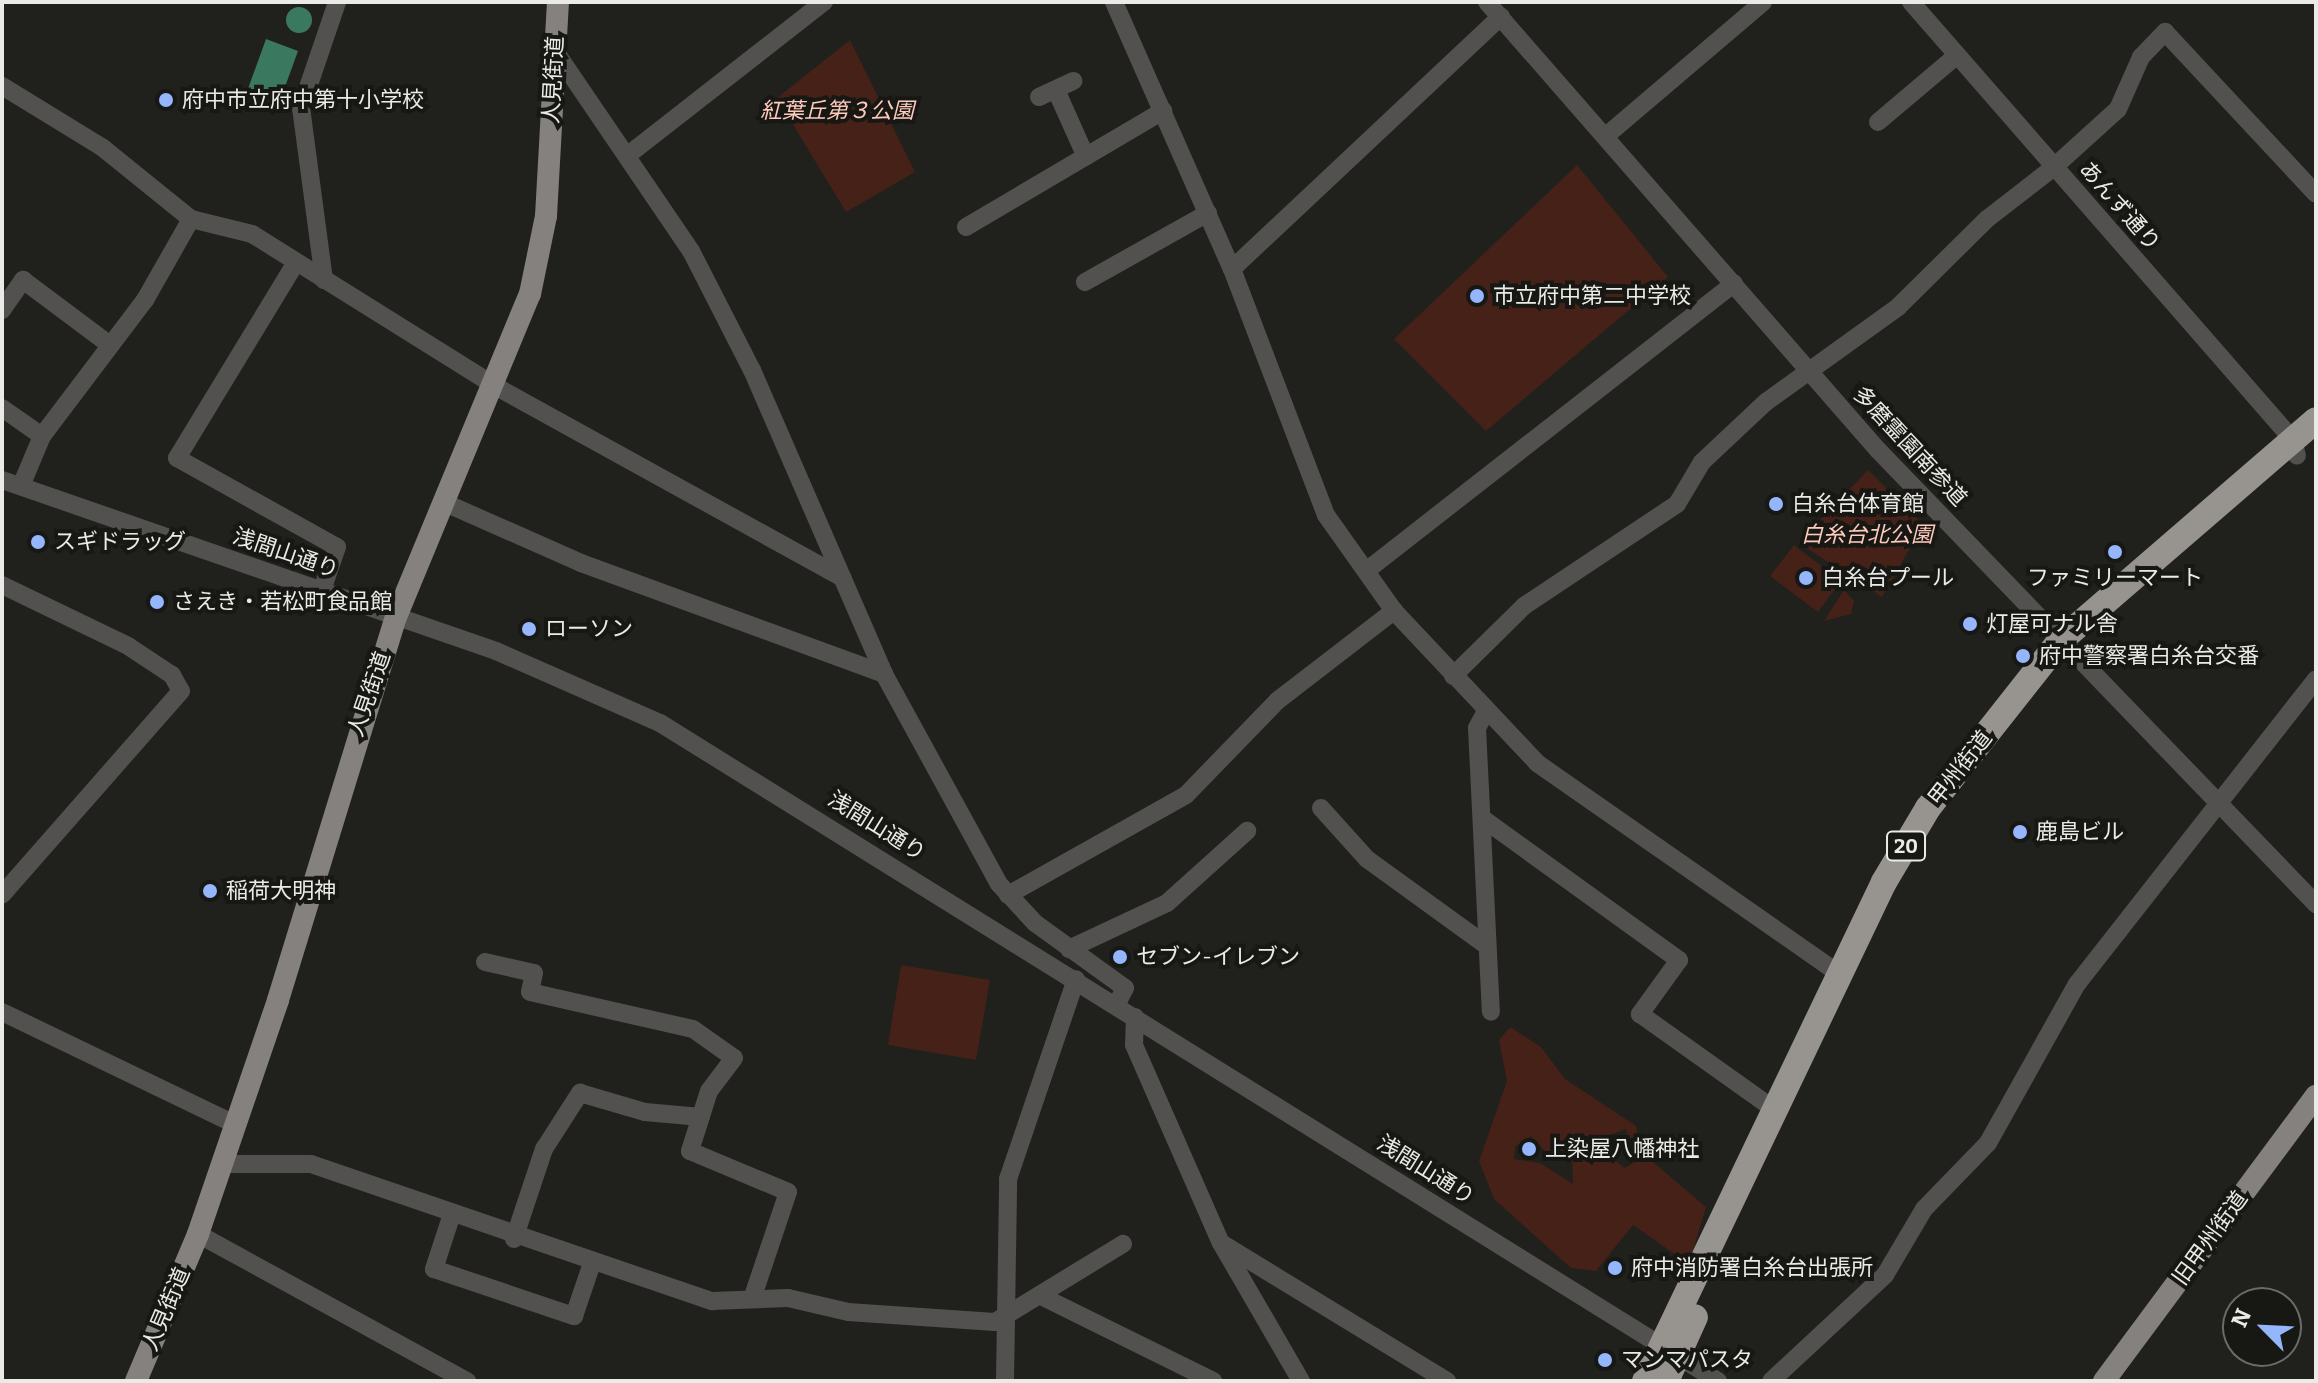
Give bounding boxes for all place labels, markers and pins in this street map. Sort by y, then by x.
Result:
place label: 府中市立府中第十小学校 [182,87,424,113]
marker: 府中市立府中第十小学校 [157,91,175,109]
place label: 市立府中第二中学校 [1493,283,1691,309]
marker: 市立府中第二中学校 [1468,287,1486,305]
place label: 白糸台体育館 [1792,491,1924,517]
marker: 白糸台体育館 [1767,495,1785,513]
place label: スギドラッグ [54,529,186,555]
marker: スギドラッグ [29,533,47,551]
marker: ファミリーマート [2106,543,2124,561]
place label: 白糸台プール [1822,565,1954,591]
place label: ファミリーマート [2027,565,2203,591]
marker: 白糸台プール [1797,569,1815,587]
place label: さえき・若松町食品館 [173,589,393,615]
marker: さえき・若松町食品館 [148,593,166,611]
place label: 灯屋可ナル舎 [1986,611,2118,637]
marker: 灯屋可ナル舎 [1961,615,1979,633]
place label: ローソン [545,616,633,642]
marker: ローソン [520,620,538,638]
place label: 府中警察署白糸台交番 [2039,643,2259,669]
marker: 府中警察署白糸台交番 [2014,647,2032,665]
place label: 鹿島ビル [2036,819,2124,845]
marker: 鹿島ビル [2011,823,2029,841]
place label: 稲荷大明神 [226,878,336,904]
marker: 稲荷大明神 [201,882,219,900]
place label: セブン-イレブン [1136,944,1300,970]
marker: セブン-イレブン [1111,948,1129,966]
place label: 上染屋八幡神社 [1545,1136,1699,1162]
marker: 上染屋八幡神社 [1520,1140,1538,1158]
place label: 府中消防署白糸台出張所 [1631,1255,1873,1281]
marker: 府中消防署白糸台出張所 [1606,1259,1624,1277]
place label: マンマパスタ [1621,1347,1753,1373]
marker: マンマパスタ [1596,1351,1614,1369]

